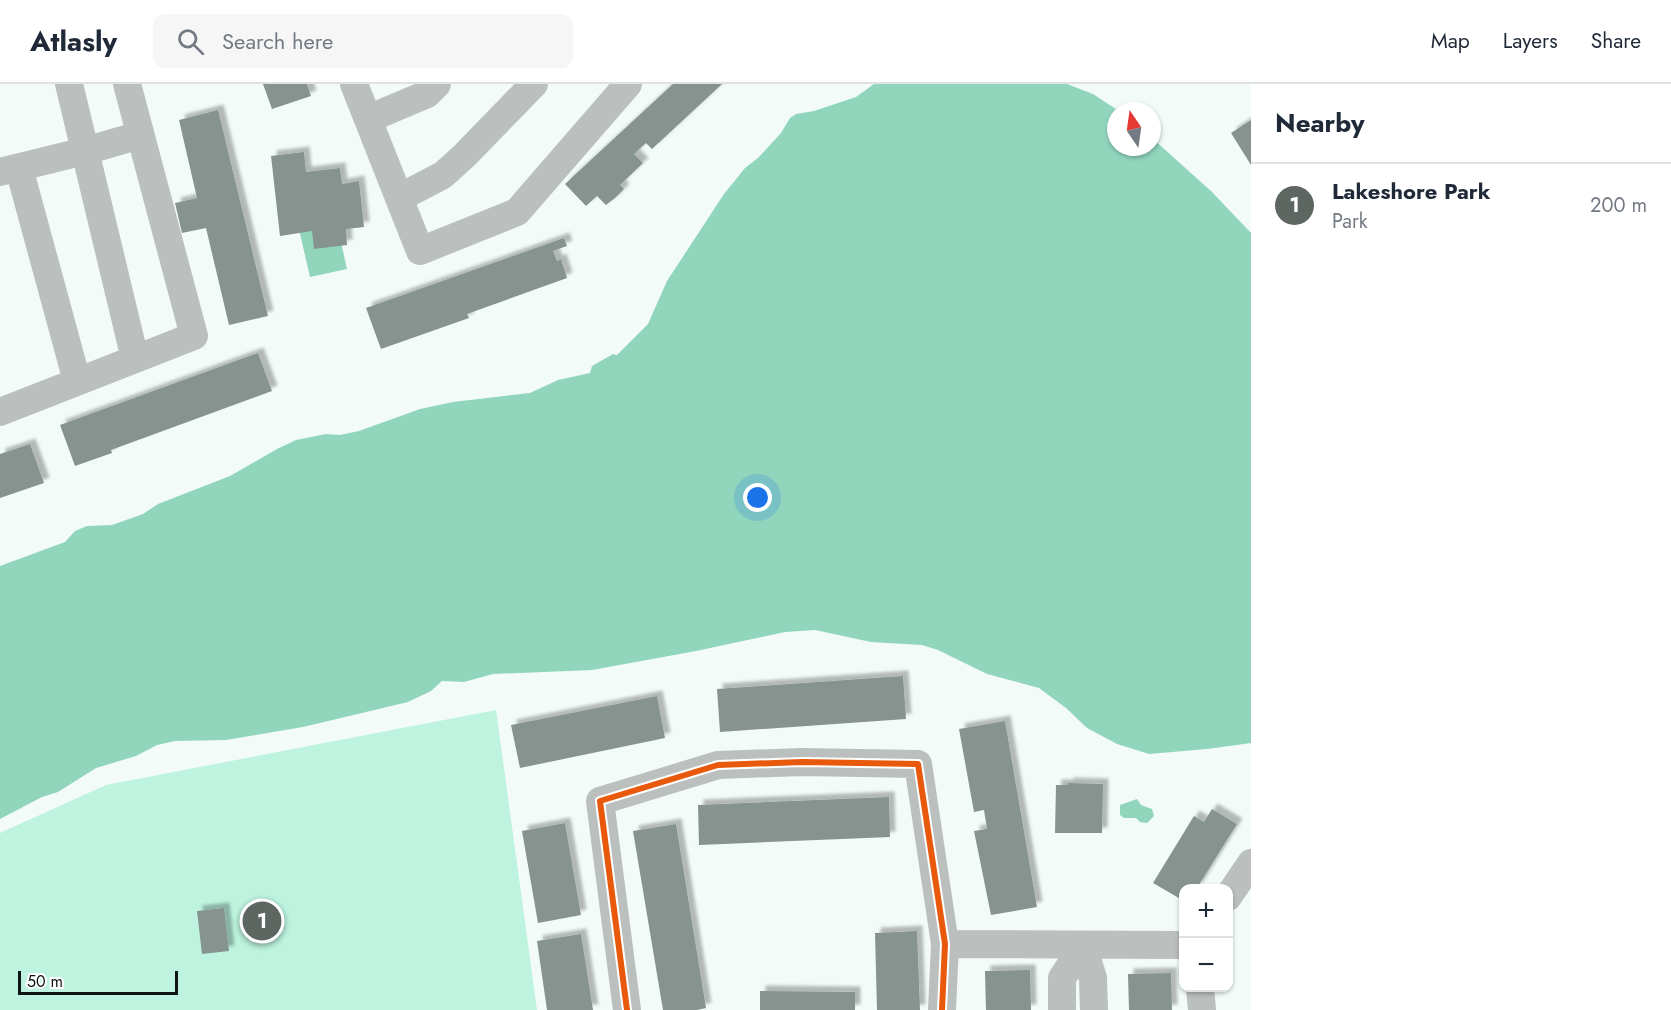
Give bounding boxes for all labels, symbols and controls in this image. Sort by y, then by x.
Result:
search box [153,14,573,68]
text: Atlasly [30,21,117,62]
icon: search [174,25,207,58]
text: Search here [222,25,333,57]
text: Map [1431,26,1470,56]
text: Layers [1503,26,1558,56]
text: Share [1591,26,1641,56]
north arrow [1107,102,1161,156]
text: Nearby [1275,104,1364,142]
text: Lakeshore Park [1332,175,1491,207]
text: 1 [1289,191,1300,220]
text: 200 m [1590,191,1647,220]
text: Park [1332,207,1368,236]
your location [743,483,772,512]
map controls [1179,884,1233,992]
button: + [1179,884,1233,938]
pin: 1 [242,898,282,944]
button: − [1179,938,1233,992]
scale bar [18,968,178,996]
text: 50 m [27,970,63,993]

